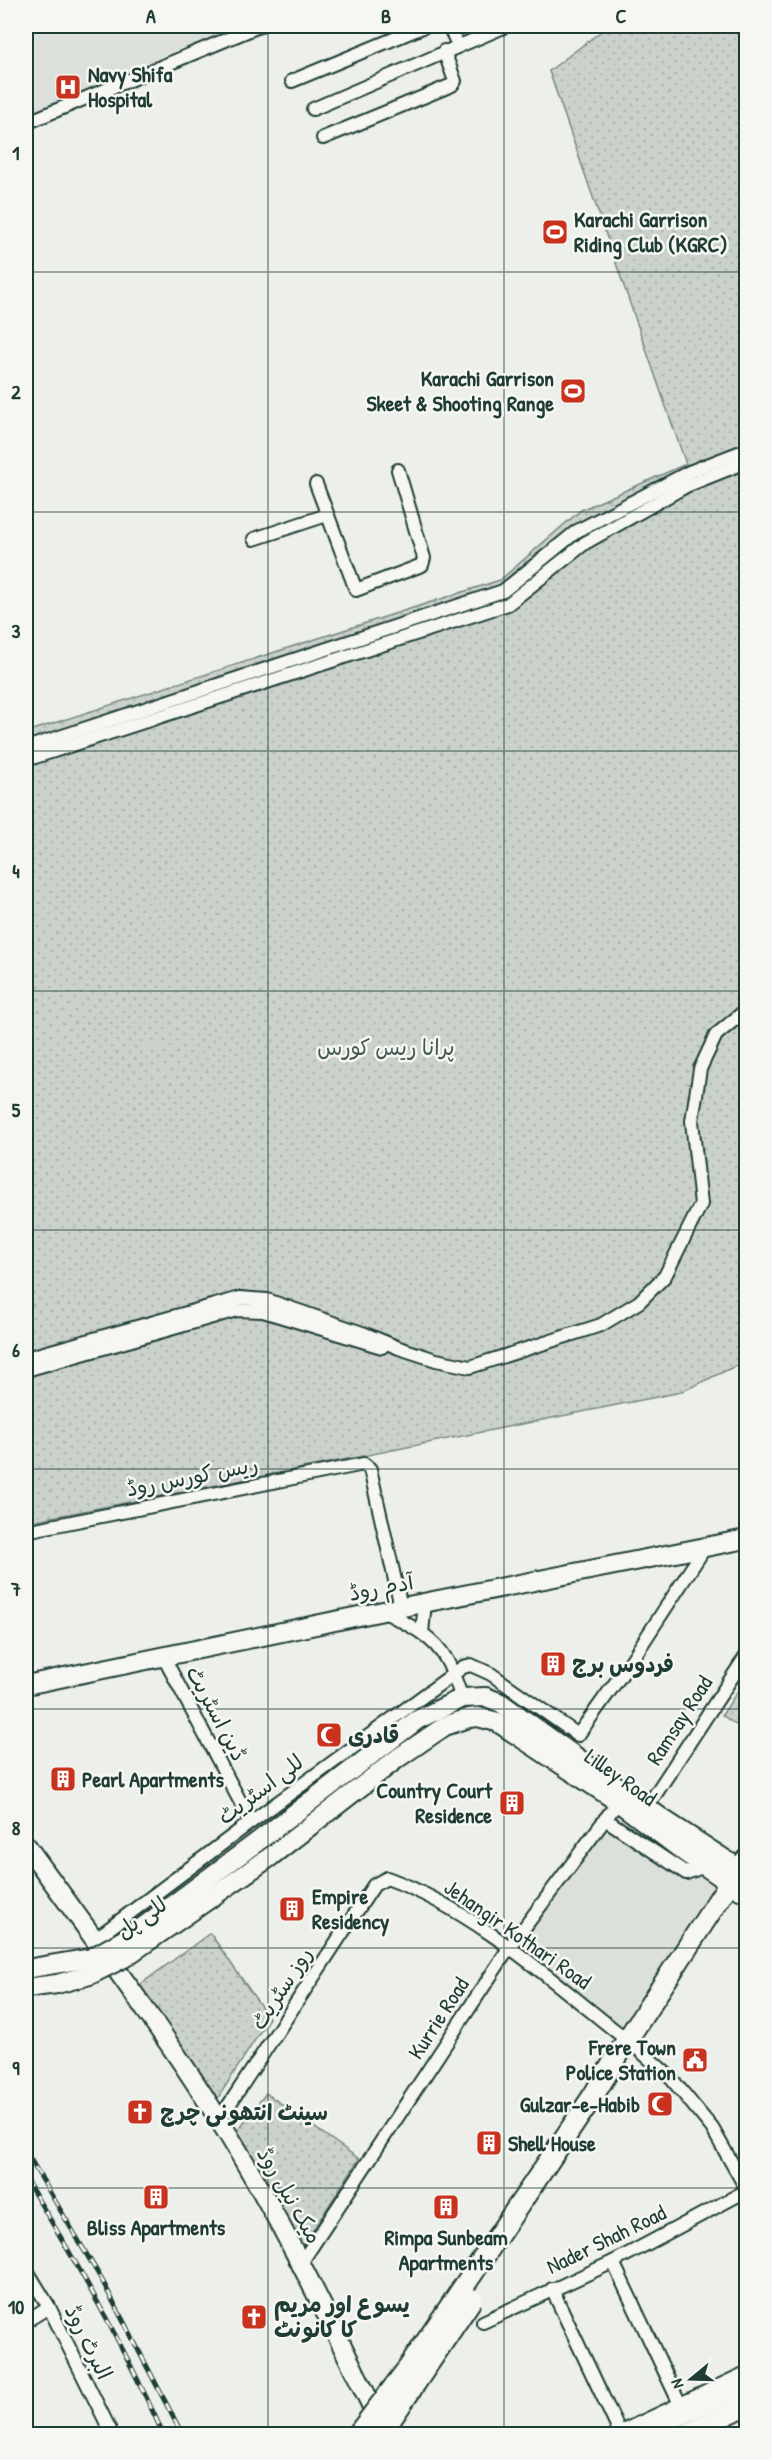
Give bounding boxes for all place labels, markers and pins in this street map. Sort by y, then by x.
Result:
place label: Navy Shifa Hospital [88,59,173,115]
hospital icon: Navy Shifa Hospital [53,72,83,102]
place label: Karachi Garrison Riding Club (KGRC) [574,204,728,260]
sports icon: Karachi Garrison Riding Club (KGRC) [540,217,570,247]
place label: Karachi Garrison Skeet & Shooting Range [366,363,554,419]
sports icon: Karachi Garrison Skeet & Shooting Range [558,376,588,406]
building icon: فردوس برج [538,1649,568,1679]
place label: فردوس برج [572,1649,674,1679]
mosque icon: قادری [314,1720,344,1750]
place label: قادری [348,1720,399,1750]
building icon: Pearl Apartments [48,1764,78,1794]
place label: Pearl Apartments [82,1764,224,1795]
place label: Country Court Residence [376,1775,493,1830]
building icon: Country Court Residence [497,1788,527,1818]
place label: Empire Residency [312,1881,390,1937]
building icon: Empire Residency [277,1894,307,1924]
place label: Frere Town Police Station [566,2032,676,2087]
public building icon: Frere Town Police Station [680,2045,710,2075]
place label: Gulzar-e-Habib [520,2089,640,2119]
mosque icon: Gulzar-e-Habib [645,2089,675,2119]
church icon: سینٹ انتھونی چرچ [125,2097,155,2127]
place label: سینٹ انتھونی چرچ [160,2097,328,2127]
building icon: Shell House [474,2128,504,2158]
place label: Shell House [508,2128,596,2158]
building icon: Bliss Apartments [141,2182,171,2212]
building icon: Rimpa Sunbeam Apartments [431,2192,461,2222]
place label: Bliss Apartments [87,2212,226,2243]
place label: Rimpa Sunbeam Apartments [384,2222,508,2278]
place label: یسوع اور مریم کا کانونٹ [274,2289,410,2344]
church icon: یسوع اور مریم کا کانونٹ [239,2302,269,2332]

